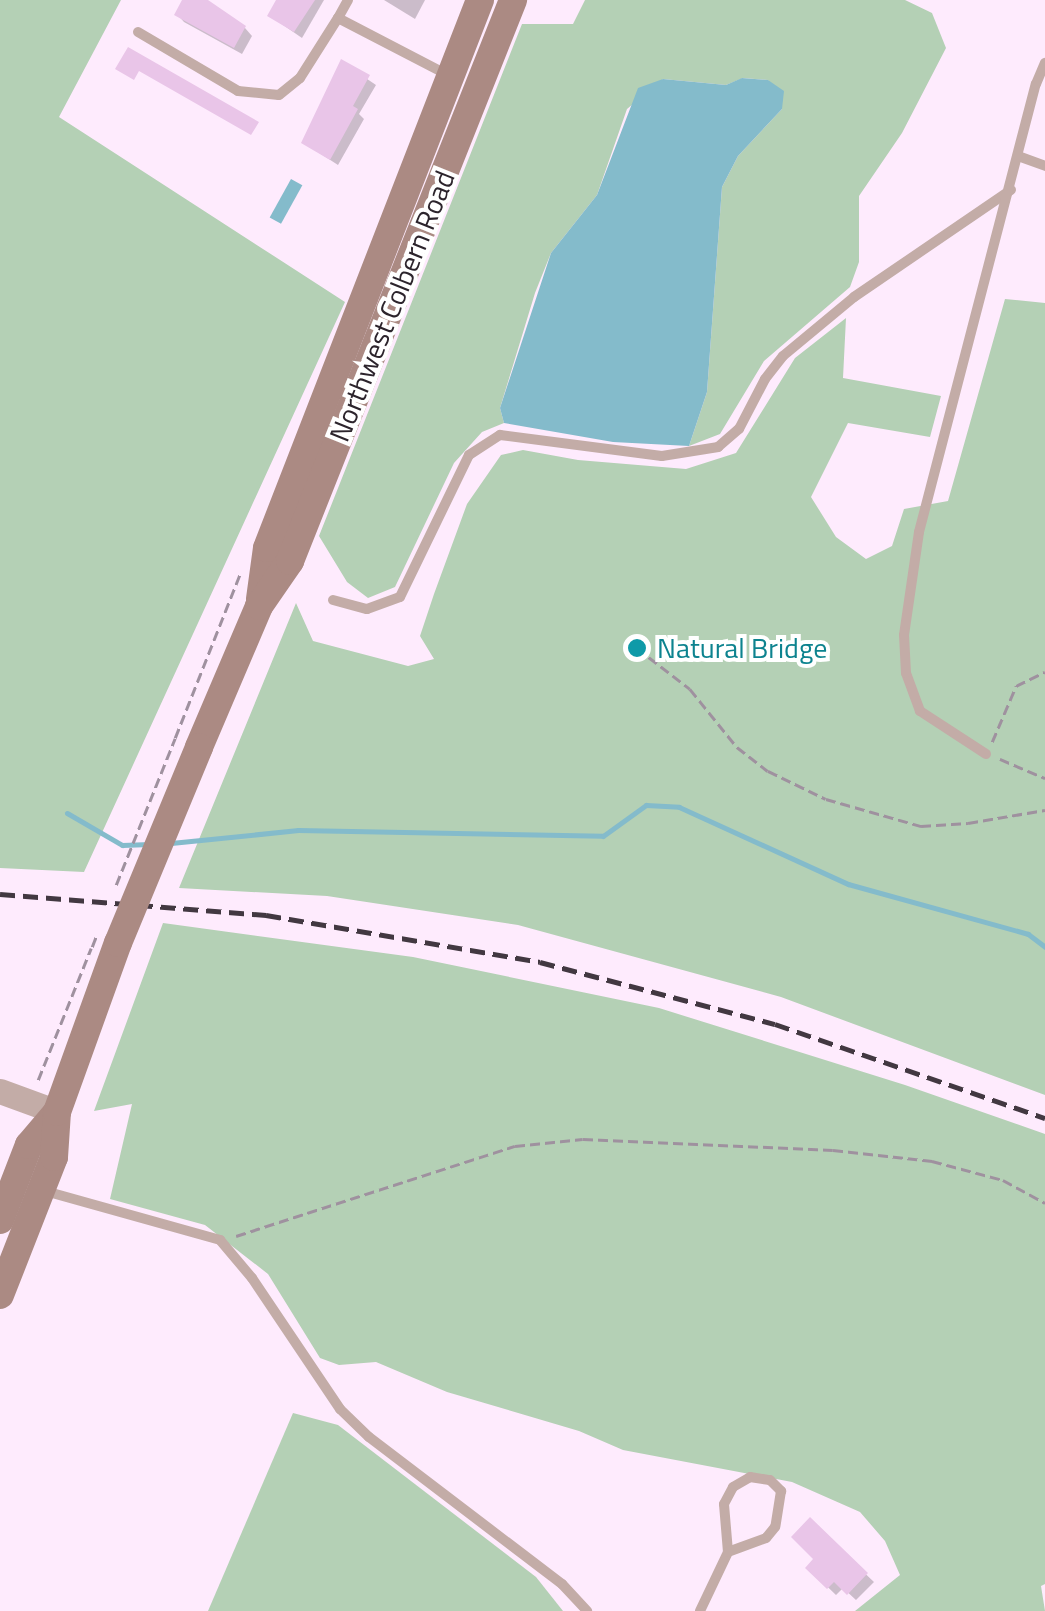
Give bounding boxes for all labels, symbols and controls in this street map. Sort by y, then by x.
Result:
street label: Northwest Colbern Road [322,166,462,446]
place label: Natural Bridge [657,631,827,665]
marker: Natural Bridge [626,637,648,659]

